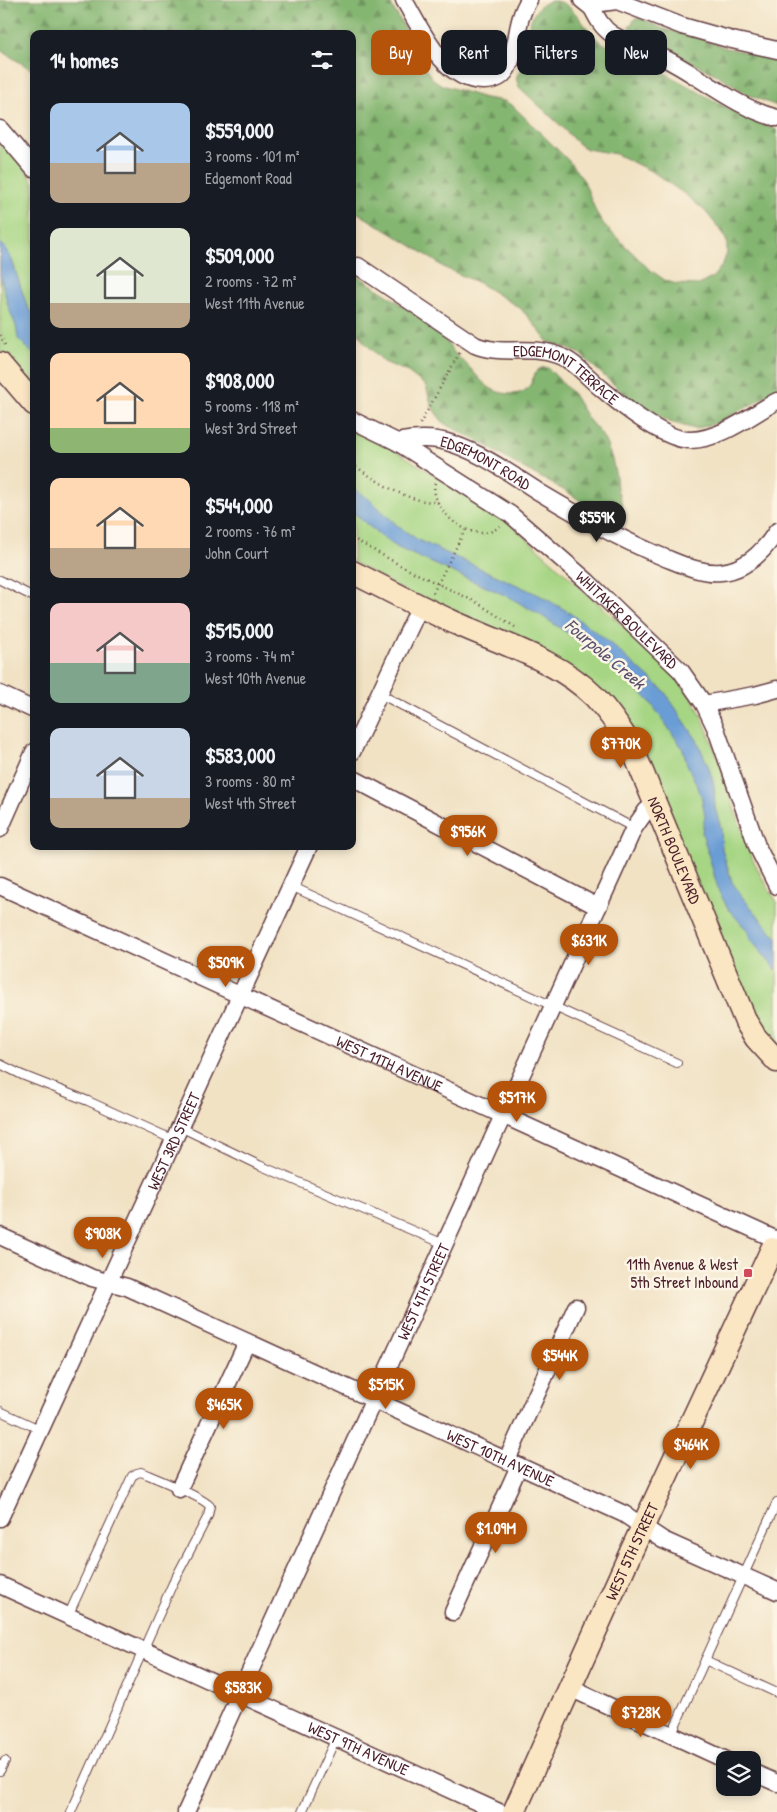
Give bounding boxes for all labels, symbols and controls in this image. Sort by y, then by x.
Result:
chip: Buy [371,30,431,75]
chip: Rent [441,30,507,75]
chip: Filters [517,30,595,75]
chip: New [605,30,667,75]
text: 14 homes [50,46,118,75]
icon: filters [308,46,336,74]
text: $559,000 [205,116,274,145]
icon: home [90,123,150,183]
text: 3 rooms · 101 m² [205,145,300,167]
text: Edgemont Road [205,167,292,189]
text: $509,000 [205,241,274,270]
icon: home [90,248,150,308]
text: 2 rooms · 72 m² [205,270,296,292]
text: West 11th Avenue [205,292,305,314]
street label: EDGEMONT TERRACE [513,339,623,410]
text: $908,000 [205,366,274,395]
icon: home [90,373,150,433]
text: 5 rooms · 118 m² [205,395,299,417]
text: West 3rd Street [205,417,297,439]
street label: EDGEMONT ROAD [438,430,536,495]
text: $544,000 [205,491,273,520]
icon: home [90,498,150,558]
pin: $559K [562,500,632,543]
text: $559K [579,506,615,528]
text: 2 rooms · 76 m² [205,520,295,542]
text: John Court [205,542,268,564]
street label: WHITAKER BOULEVARD [572,566,683,674]
water label: Fourpole Creek [560,613,652,696]
text: $515,000 [205,616,274,645]
icon: home [90,623,150,683]
text: 3 rooms · 74 m² [205,645,295,667]
text: West 10th Avenue [205,667,306,689]
pin: $770K [586,726,656,769]
text: $770K [601,732,641,754]
text: $583,000 [205,741,276,770]
icon: home [90,748,150,808]
text: 3 rooms · 80 m² [205,770,295,792]
text: West 4th Street [205,792,296,814]
street label: NORTH BOULEVARD [643,793,707,907]
pin: $956K [433,814,503,857]
text: $956K [450,820,486,842]
pin: $631K [554,924,624,966]
text: $631K [571,929,607,951]
pin: $509K [191,946,261,988]
text: $509K [208,951,244,973]
street label: WEST 11TH AVENUE [333,1030,446,1097]
pin: $517K [482,1080,552,1123]
text: $517K [499,1086,535,1108]
street label: WEST 3RD STREET [141,1088,206,1193]
pin: $908K [68,1216,138,1259]
text: $908K [85,1222,121,1244]
street label: WEST 4TH STREET [391,1239,455,1343]
place label: 11th Avenue & West 5th Street Inbound [626,1253,738,1293]
marker: 11th Avenue & West 5th Street Inbound [742,1267,754,1279]
pin: $544K [525,1338,595,1381]
text: $544K [542,1344,578,1366]
pin: $515K [351,1368,421,1410]
text: $515K [368,1373,404,1395]
pin: $465K [189,1388,259,1430]
text: $465K [206,1393,242,1415]
street label: WEST 10TH AVENUE [444,1424,558,1492]
pin: $464K [656,1428,726,1470]
text: $464K [674,1433,708,1455]
street label: WEST 5TH STREET [600,1499,664,1603]
pin: $1.09M [455,1512,537,1554]
text: $1.09M [476,1517,516,1539]
pin: $583K [208,1670,278,1713]
text: $583K [224,1676,262,1698]
pin: $728K [606,1696,676,1738]
text: $728K [622,1701,660,1723]
street label: WEST 9TH AVENUE [305,1716,412,1781]
map controls [716,1751,761,1796]
button: layers [716,1751,761,1796]

